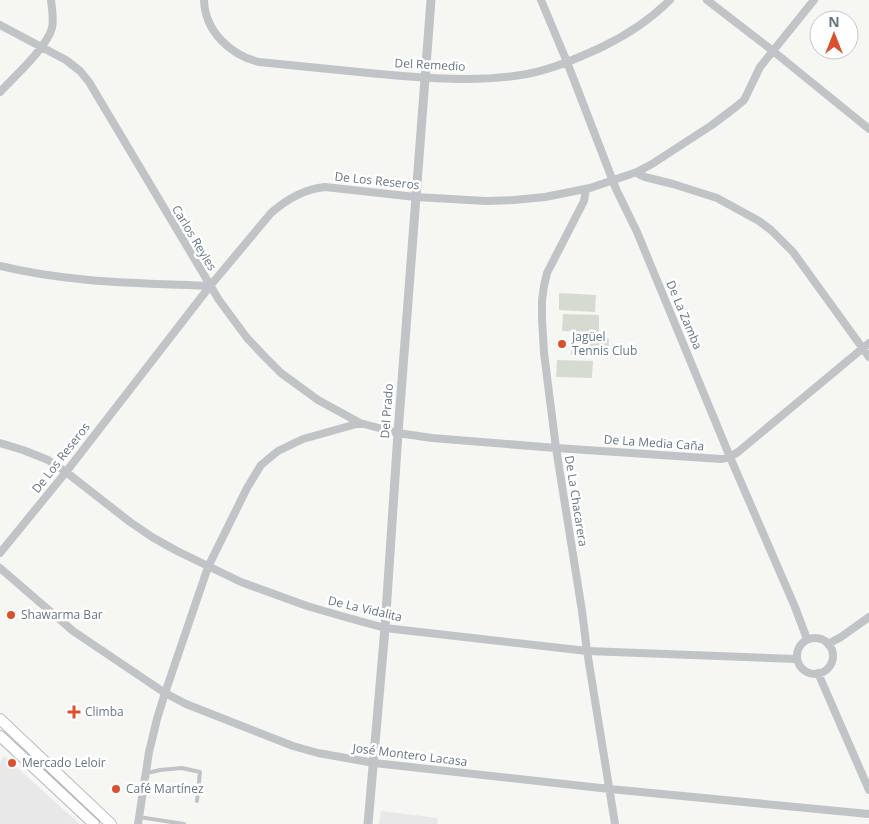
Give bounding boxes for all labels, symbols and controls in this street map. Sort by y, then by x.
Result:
north arrow [809,10,859,60]
text: N [828,12,840,31]
street label: Del Remedio [394,54,466,75]
street label: De Los Reseros [334,168,421,193]
street label: Carlos Reyles [168,202,221,274]
street label: De La Zamba [662,278,707,352]
place label: Jagüel Tennis Club [571,328,637,359]
marker: Jagüel Tennis Club [556,338,568,350]
street label: Del Prado [376,383,397,439]
street label: De Los Reseros [28,419,94,497]
street label: De La Media Caña [603,431,705,454]
street label: De La Chacarera [561,454,592,548]
street label: De La Vidalita [326,592,404,625]
place label: Shawarma Bar [21,606,103,623]
marker: Shawarma Bar [5,609,17,621]
place label: Climba [85,703,124,720]
marker: Climba [67,705,81,719]
street label: José Montero Lacasa [351,739,468,770]
place label: Mercado Leloir [22,754,106,771]
marker: Mercado Leloir [6,757,18,769]
place label: Café Martínez [126,780,204,797]
marker: Café Martínez [110,783,122,795]

